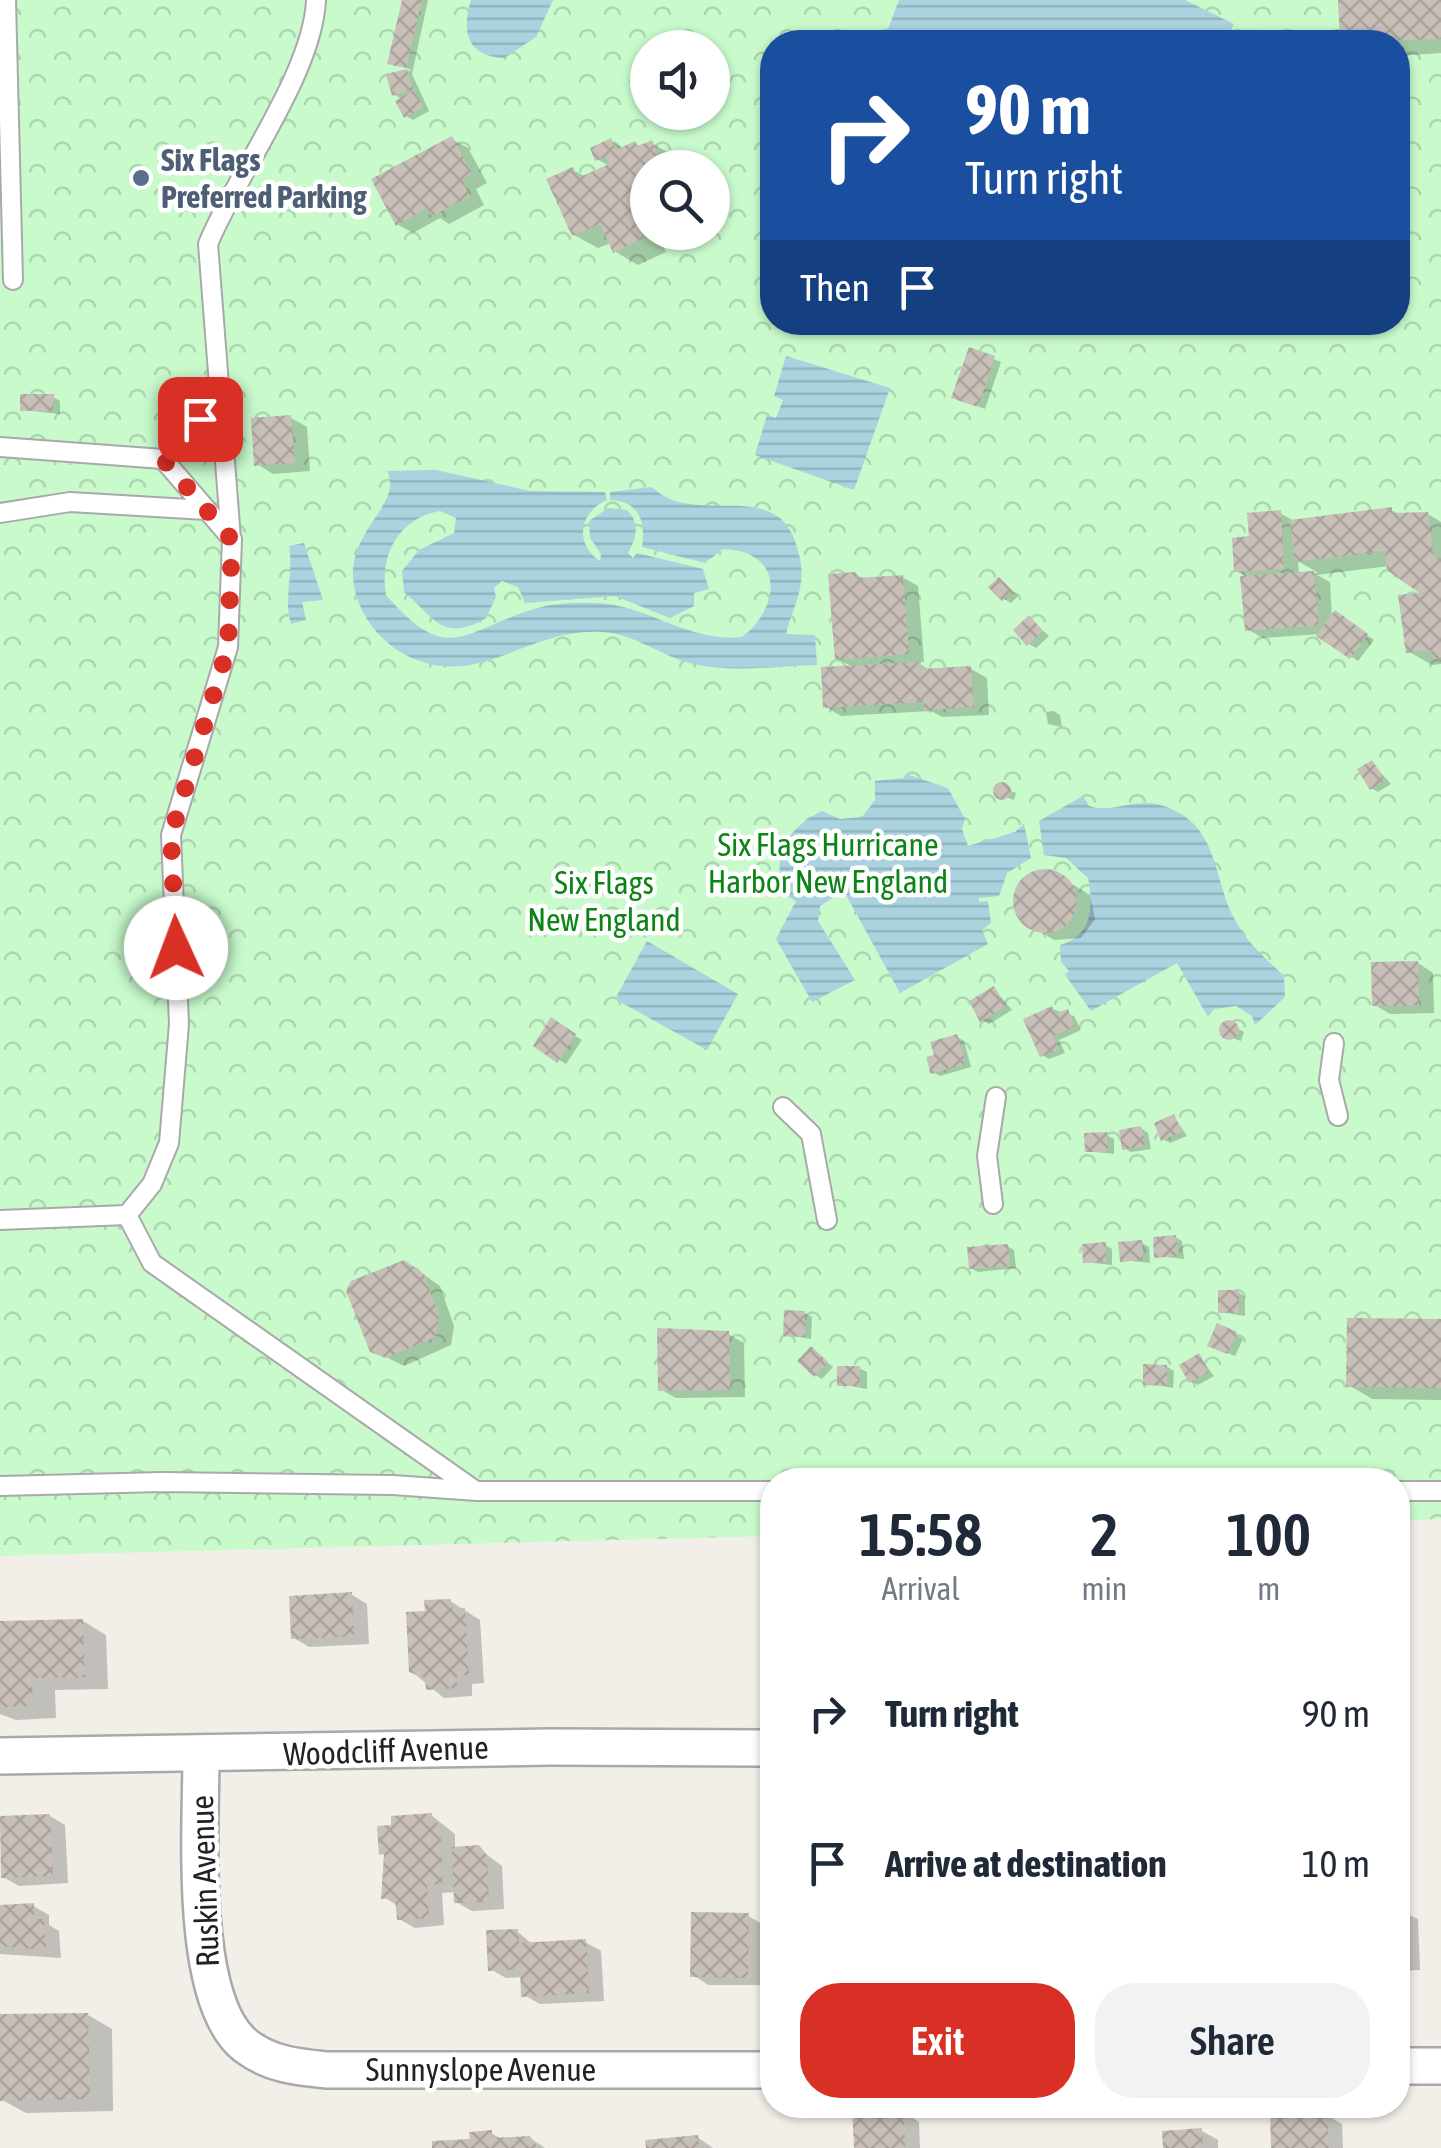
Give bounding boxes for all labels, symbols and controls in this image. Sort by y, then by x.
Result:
map controls [630,30,730,250]
button: sound [630,30,730,130]
text: 90 m [965,69,1091,149]
icon: right [800,70,930,200]
place label: Six Flags Preferred Parking [161,141,367,215]
button: search [630,150,730,250]
text: Turn right [965,152,1123,204]
marker: Six Flags Preferred Parking [130,167,152,189]
icon: arrive [890,260,945,315]
text: Then [800,266,870,309]
pin [158,377,243,462]
icon: arrive [173,392,228,447]
park label: Six Flags Hurricane Harbor New England [708,826,948,900]
park label: Six Flags New England [527,864,681,938]
position arrow [124,896,228,1000]
text: 15:58 [859,1500,982,1569]
text: 2 [1090,1500,1119,1569]
text: 100 [1226,1500,1311,1569]
text: Arrival [882,1570,960,1607]
text: min [1081,1570,1127,1607]
text: m [1257,1570,1280,1607]
icon: right [800,1686,855,1741]
text: Turn right [885,1692,1019,1735]
text: 90 m [1302,1692,1370,1735]
street label: Woodcliff Avenue [283,1728,489,1773]
street label: Ruskin Avenue [183,1795,226,1967]
icon: arrive [800,1836,855,1891]
text: Arrive at destination [885,1842,1167,1885]
text: 10 m [1302,1842,1370,1885]
button: Exit [800,1983,1075,2098]
button: Share [1095,1983,1370,2098]
street label: Sunnyslope Avenue [366,2051,596,2088]

